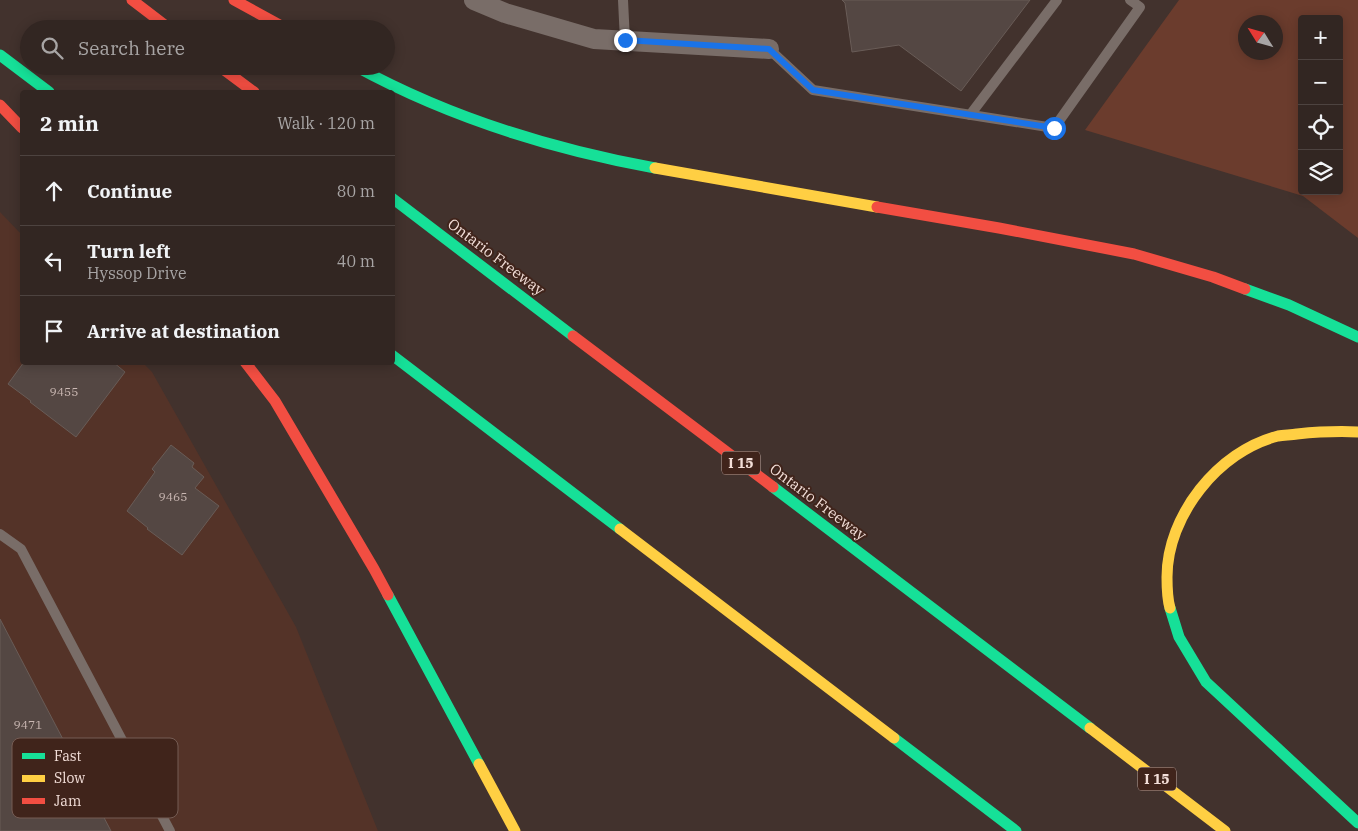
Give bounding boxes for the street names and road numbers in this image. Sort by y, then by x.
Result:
street label: Ontario Freeway [444,214,549,299]
road number: I 15 [722,452,760,474]
street label: Ontario Freeway [766,459,871,544]
road number: I 15 [1138,768,1176,791]

